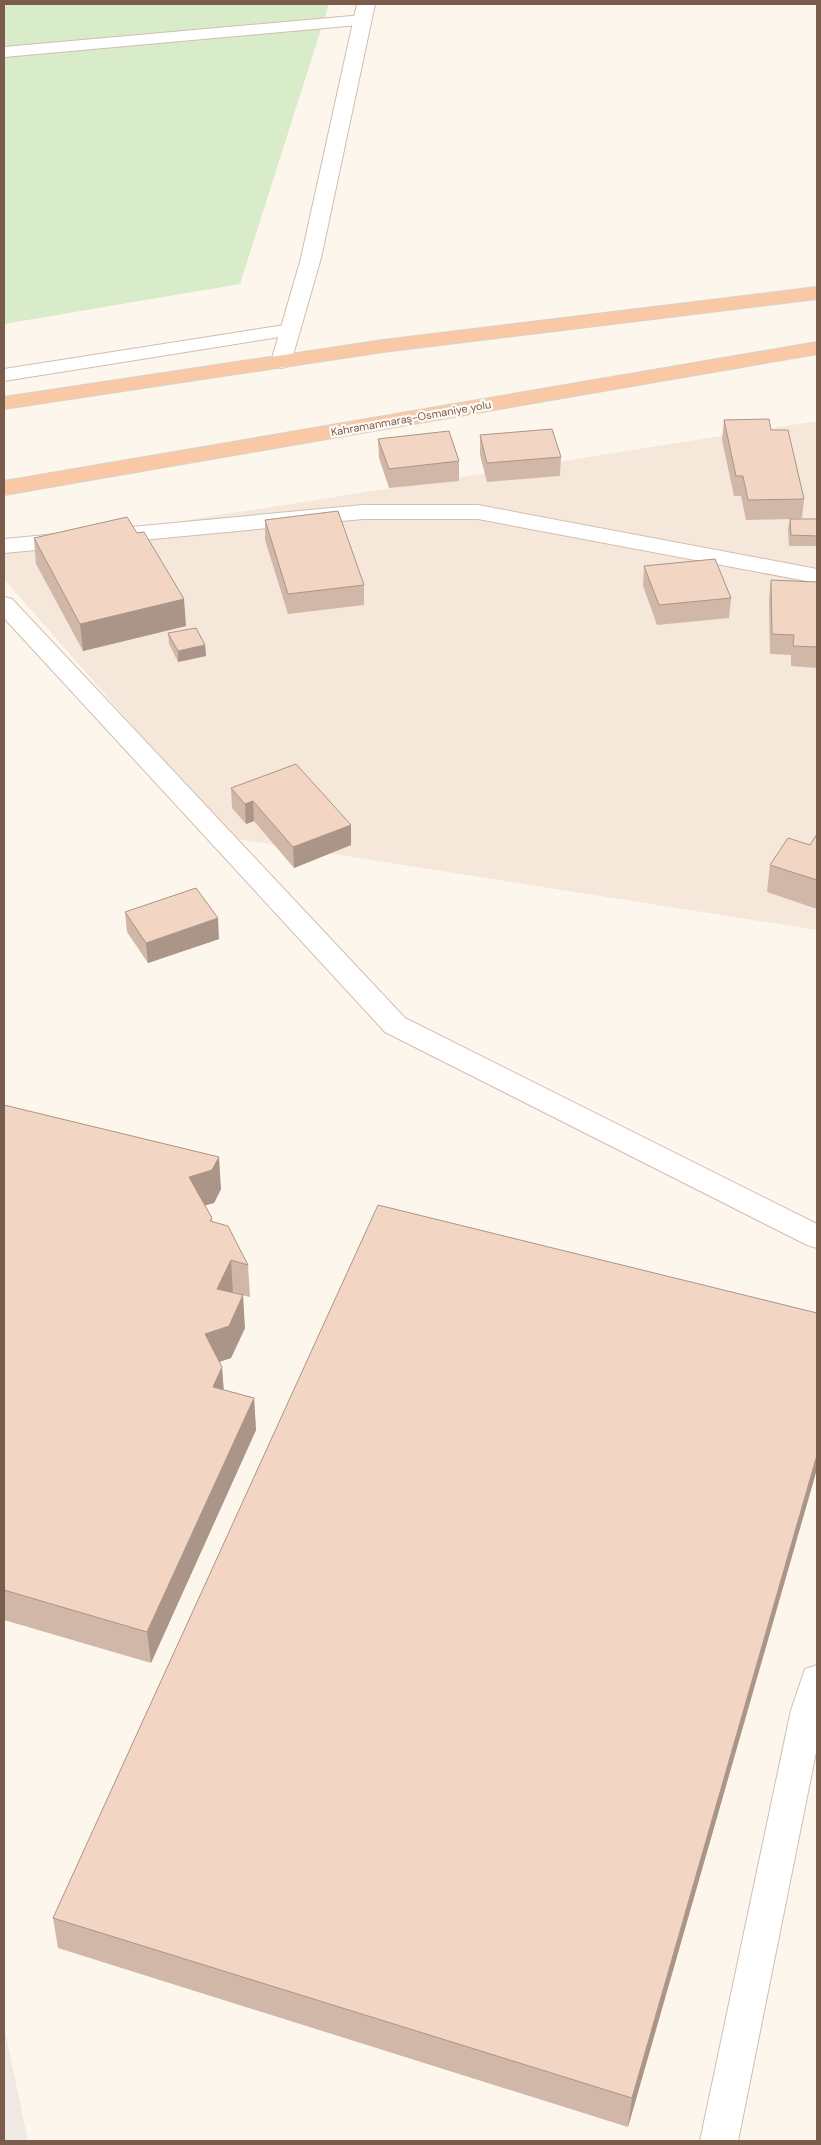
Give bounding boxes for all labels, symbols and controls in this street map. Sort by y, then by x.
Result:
street label: Kahramanmaraş-Osmaniye yolu [330,397,492,439]

